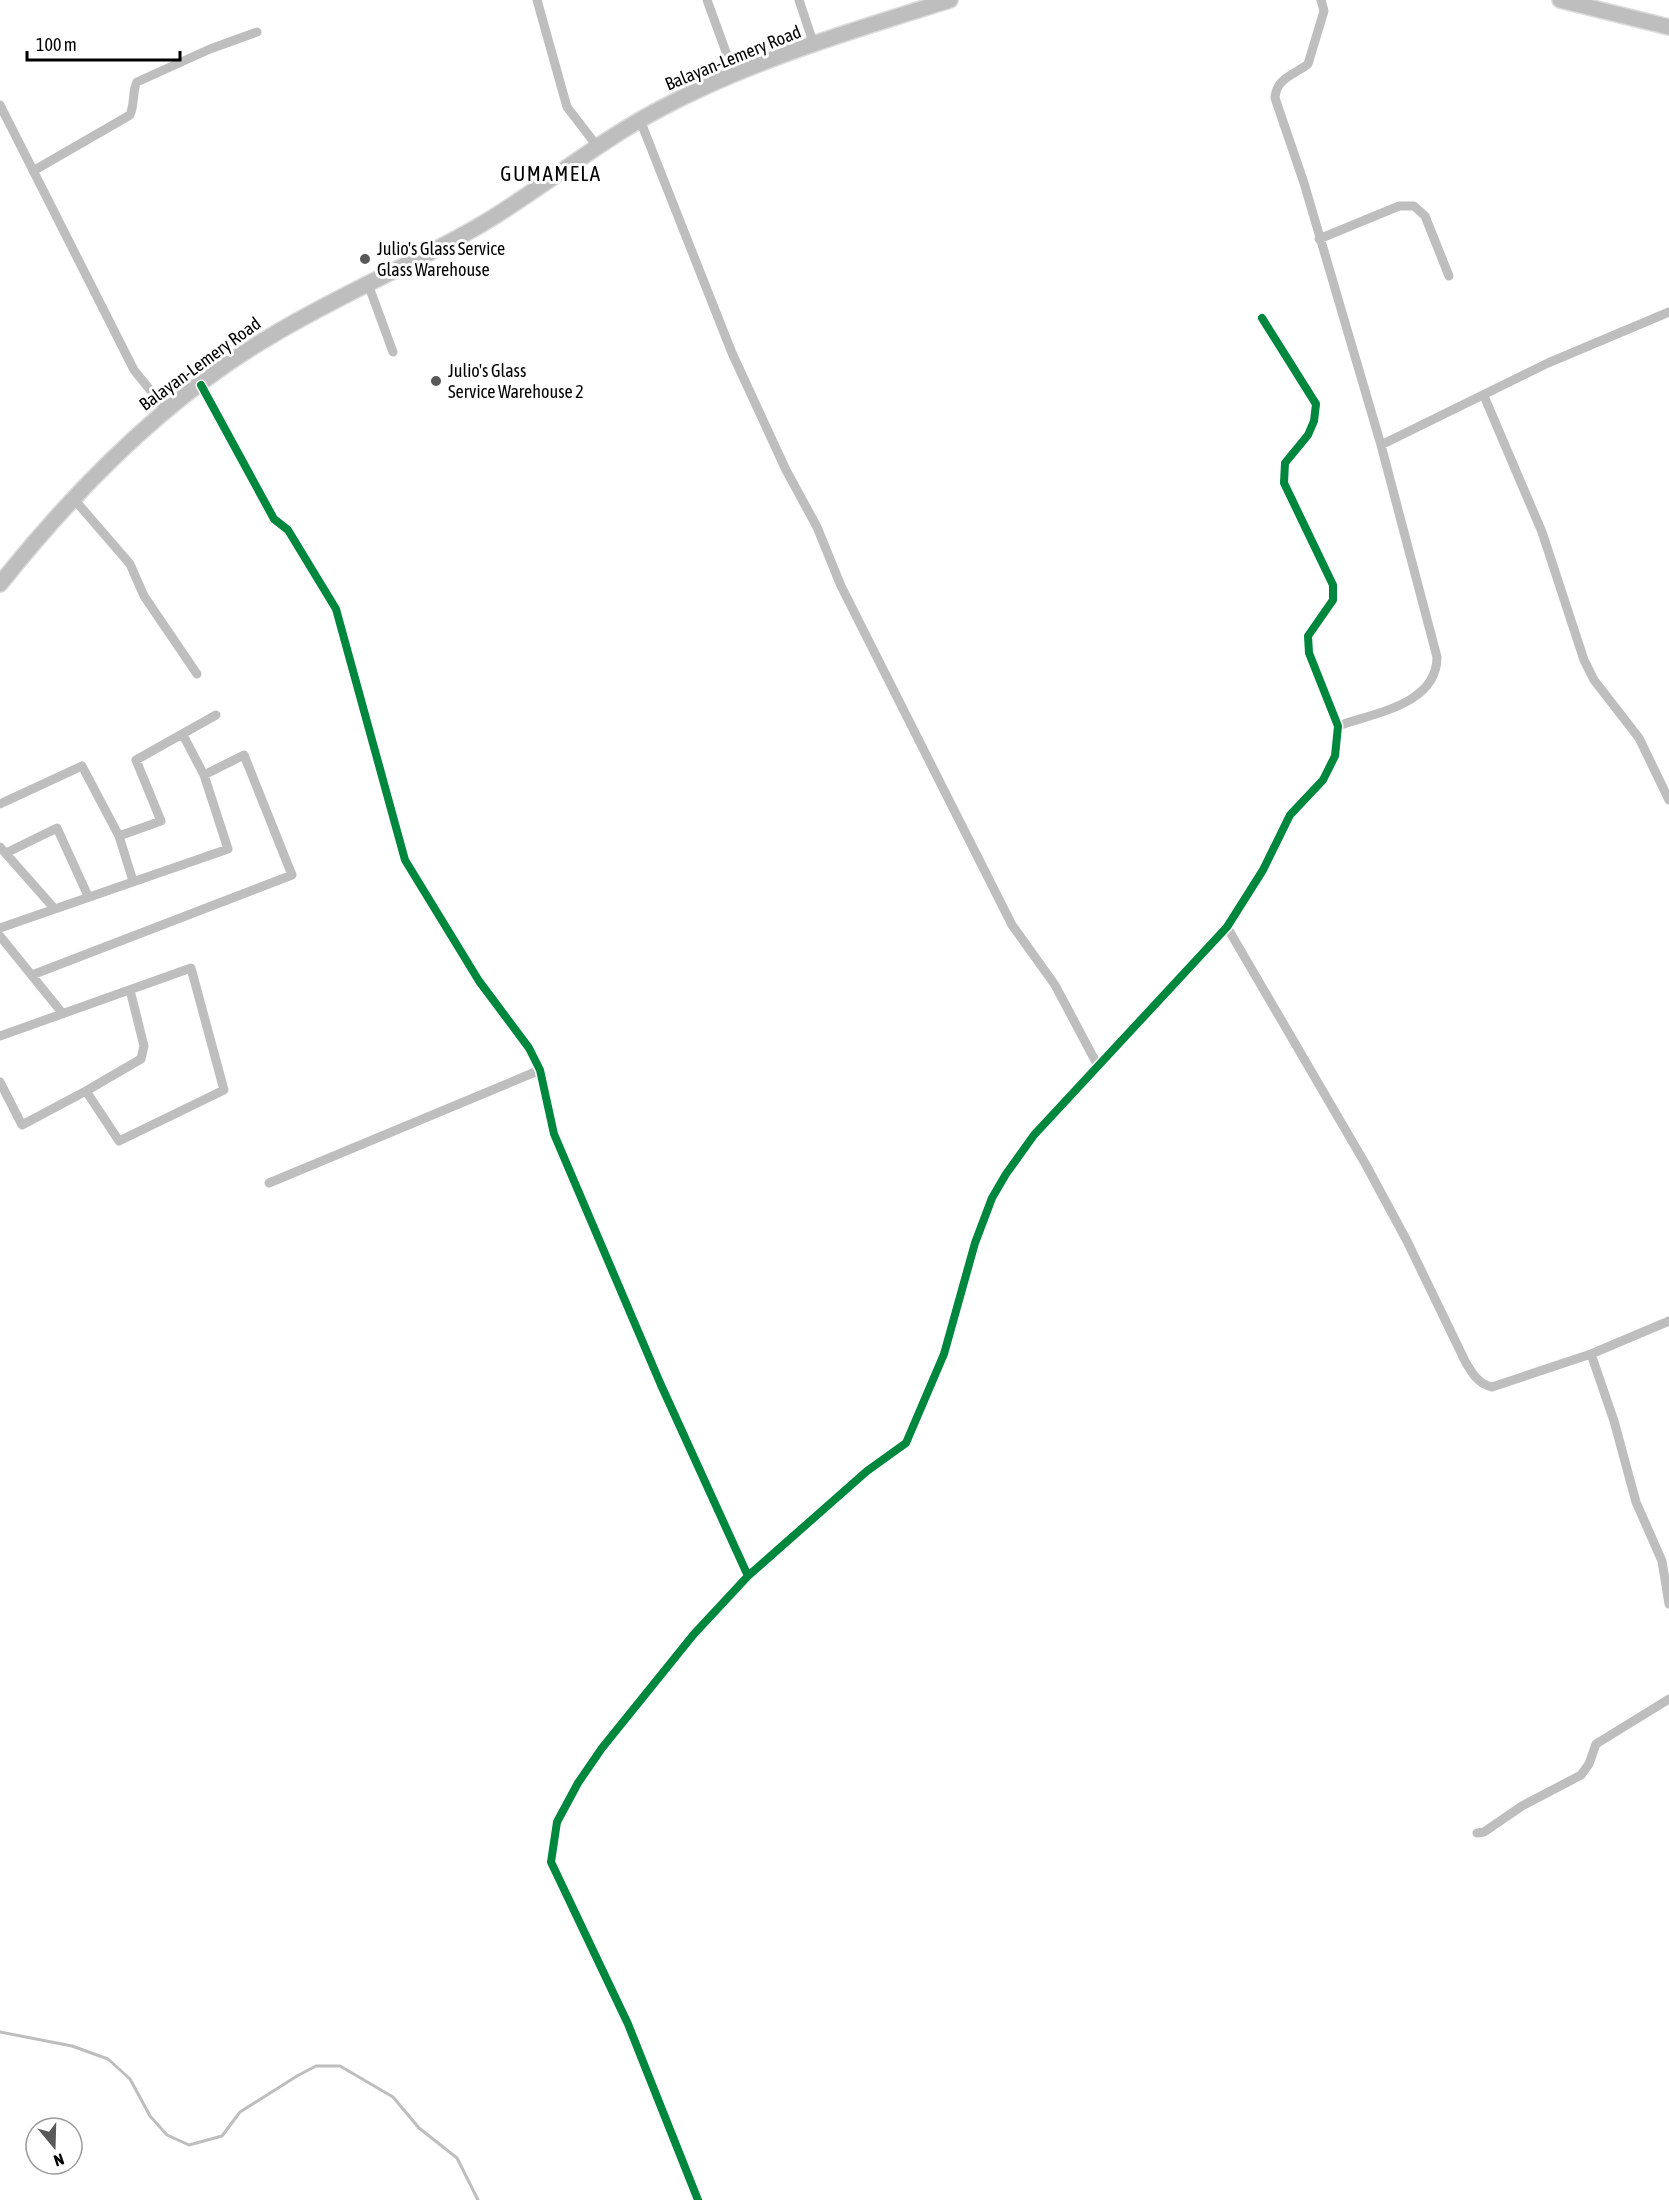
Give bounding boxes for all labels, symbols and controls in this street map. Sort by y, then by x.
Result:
street label: Balayan-Lemery Road [662,21,804,94]
scale bar [27,24,180,62]
text: 100 m [36,34,77,55]
district label: GUMAMELA [500,161,602,185]
place label: Julio's Glass Service Glass Warehouse [377,238,505,280]
marker: Julio's Glass Service Glass Warehouse [358,252,372,266]
street label: Balayan-Lemery Road [135,313,264,415]
place label: Julio's Glass Service Warehouse 2 [448,360,584,402]
marker: Julio's Glass Service Warehouse 2 [429,374,443,388]
north arrow [24,2116,84,2176]
text: N [51,2150,66,2170]

